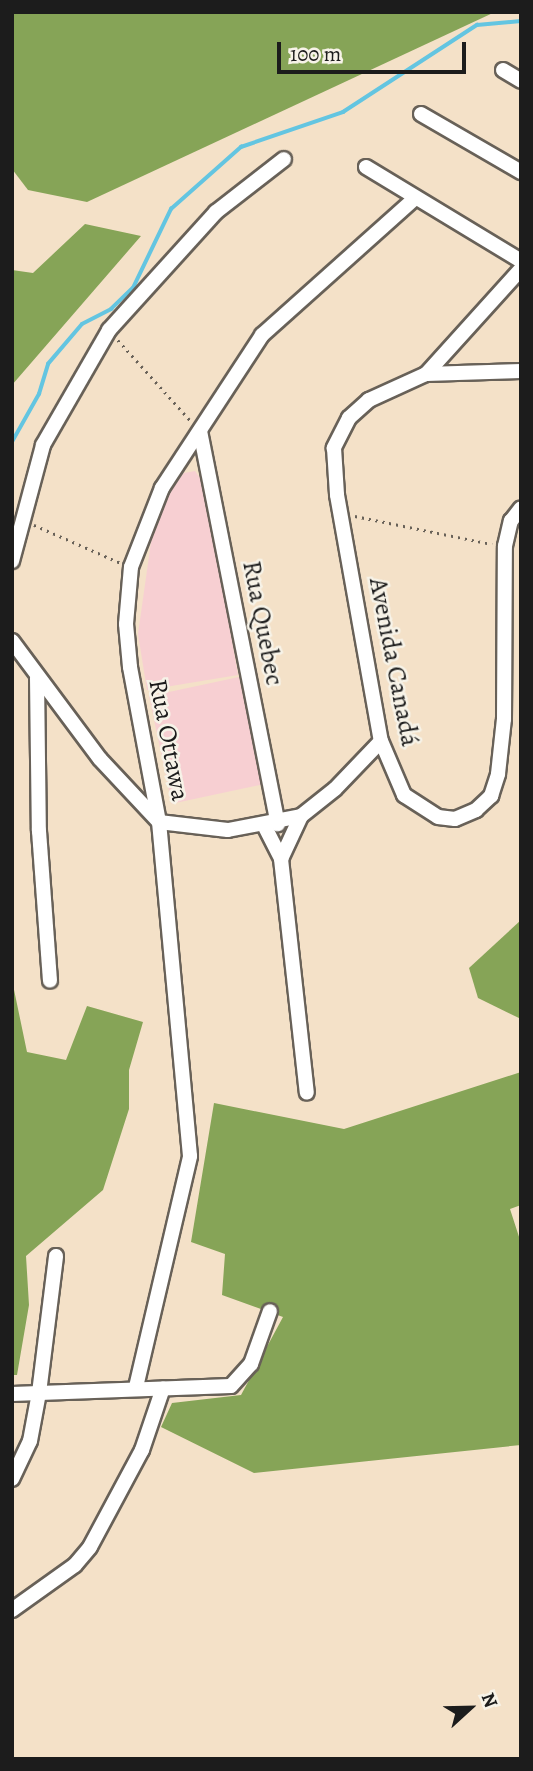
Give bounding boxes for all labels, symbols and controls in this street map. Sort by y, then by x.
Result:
scale bar [281,28,470,72]
text: 100 m [290,40,341,68]
street label: Rua Quebec [236,558,290,688]
street label: Avenida Canadá [362,575,426,749]
street label: Rua Ottawa [142,677,196,803]
north arrow [435,1673,505,1743]
text: N [475,1689,504,1711]

